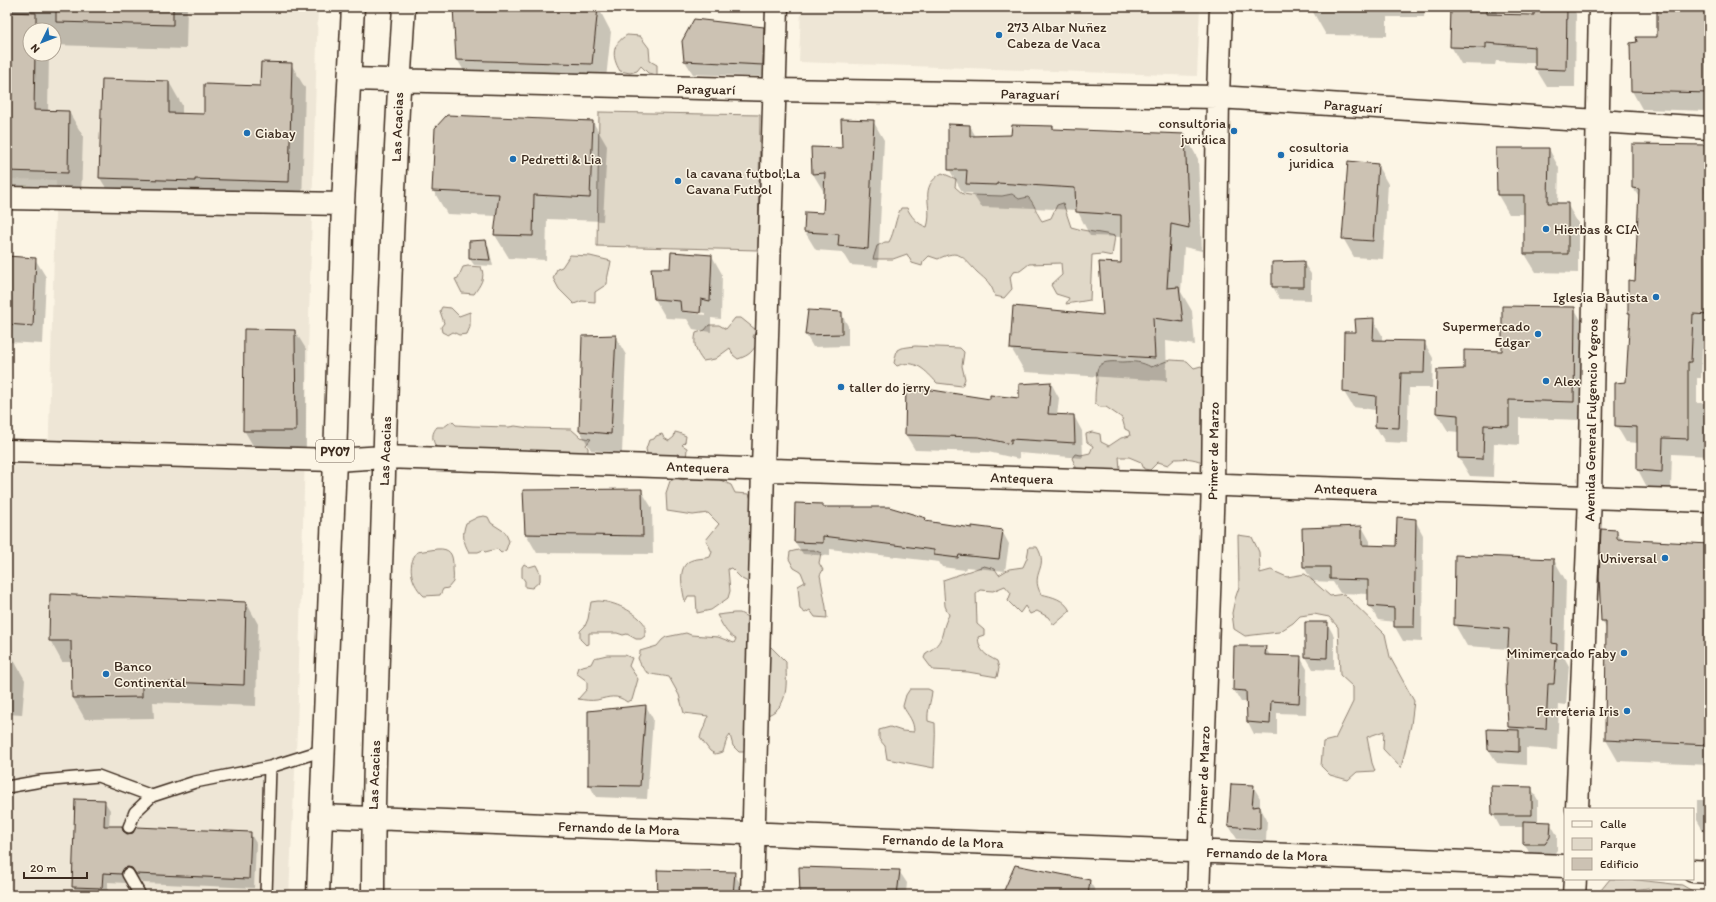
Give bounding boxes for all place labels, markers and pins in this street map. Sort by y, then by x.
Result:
place label: 273 Albar Nuñez Cabeza de Vaca [1007,19,1107,52]
marker: 273 Albar Nuñez Cabeza de Vaca [994,30,1004,40]
place label: consultoria juridica [1159,115,1227,148]
place label: Ciabay [255,125,296,142]
marker: consultoria juridica [1229,126,1239,136]
marker: Ciabay [242,128,252,138]
place label: cosultoria juridica [1288,139,1349,172]
marker: cosultoria juridica [1276,150,1286,160]
place label: Pedretti & Lia [521,151,601,168]
marker: Pedretti & Lia [508,154,518,164]
place label: la cavana futbol;La Cavana Futbol [686,165,801,198]
marker: la cavana futbol;La Cavana Futbol [673,176,683,186]
place label: Hierbas & CIA [1554,221,1639,238]
marker: Hierbas & CIA [1541,224,1551,234]
place label: Iglesia Bautista [1553,289,1649,306]
marker: Iglesia Bautista [1651,292,1661,302]
place label: Supermercado Edgar [1443,318,1530,351]
marker: Supermercado Edgar [1533,329,1543,339]
place label: Alex [1554,373,1581,390]
marker: Alex [1541,376,1551,386]
place label: taller do jerry [849,379,931,396]
marker: taller do jerry [836,382,846,392]
place label: Universal [1600,550,1657,567]
marker: Universal [1660,553,1670,563]
place label: Minimercado Faby [1506,645,1616,662]
marker: Minimercado Faby [1619,648,1629,658]
place label: Banco Continental [114,658,186,691]
marker: Banco Continental [101,669,111,679]
place label: Ferreteria Iris [1537,703,1619,720]
marker: Ferreteria Iris [1622,706,1632,716]

